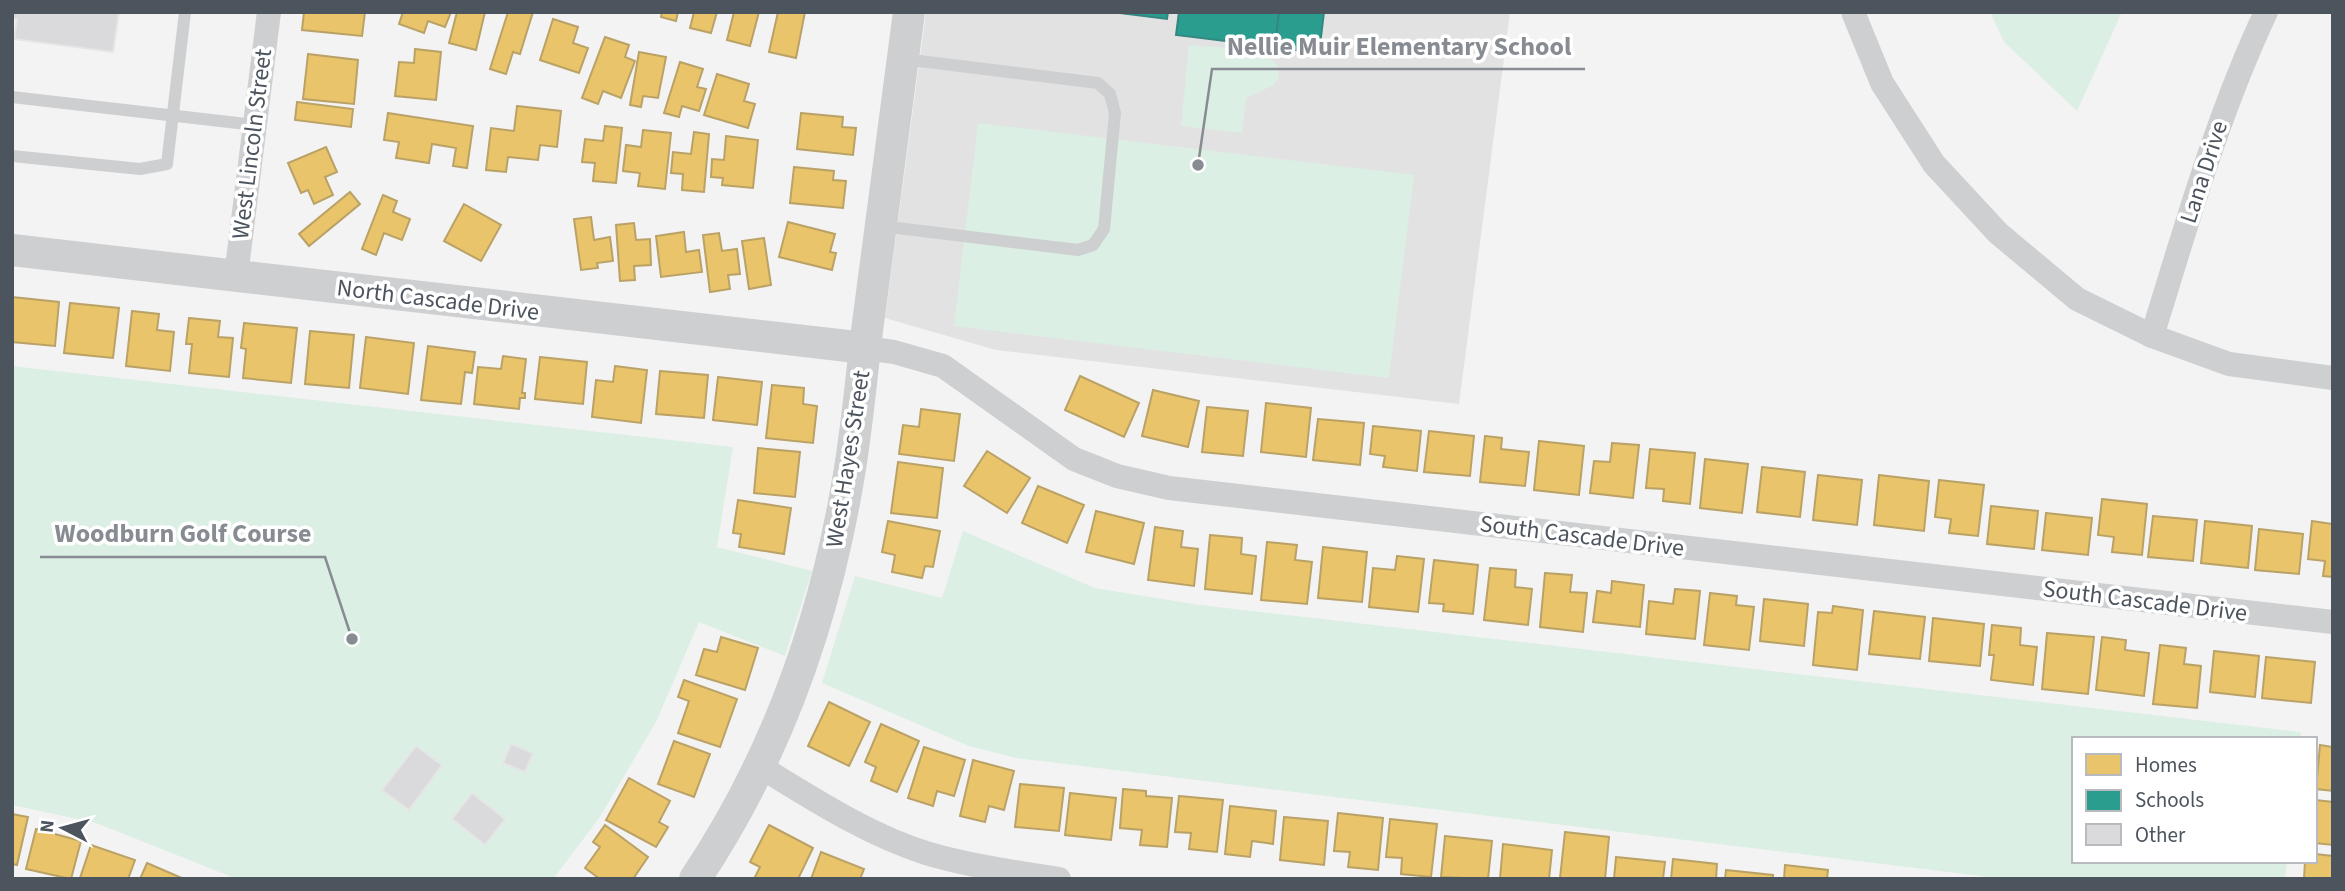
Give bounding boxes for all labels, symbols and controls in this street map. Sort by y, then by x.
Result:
callout: Nellie Muir Elementary School [1212,22,1585,69]
text: Nellie Muir Elementary School [1227,28,1572,65]
street label: West Lincoln Street [223,47,281,241]
street label: Lana Drive [2171,116,2237,228]
street label: North Cascade Drive [335,270,541,330]
street label: West Hayes Street [817,368,879,550]
street label: South Cascade Drive [1478,506,1686,566]
callout: Woodburn Golf Course [40,510,325,557]
text: Woodburn Golf Course [55,515,311,552]
street label: South Cascade Drive [2041,571,2249,631]
legend [2072,737,2317,863]
text: Homes [2135,750,2197,780]
text: Schools [2135,785,2204,815]
north arrow [28,793,98,863]
text: N [33,819,62,834]
text: Other [2135,820,2186,850]

